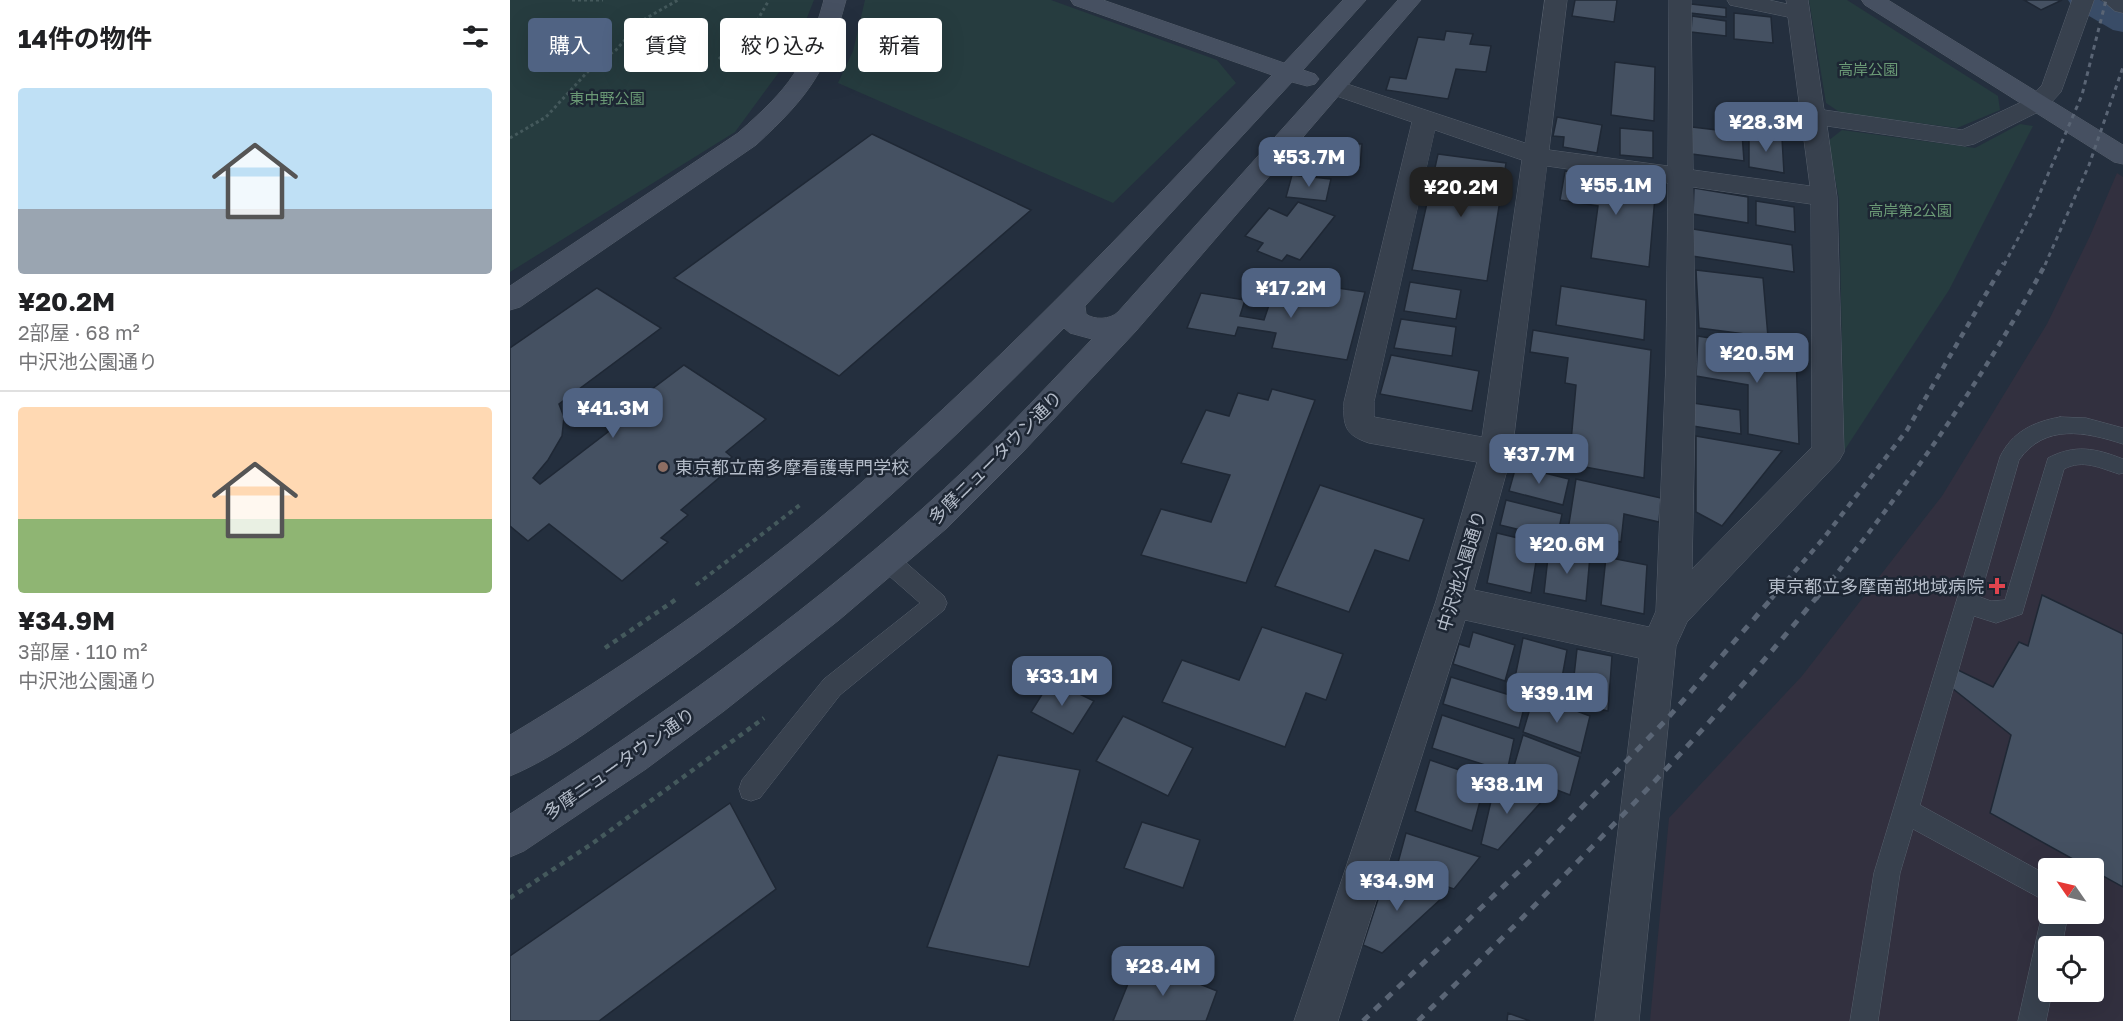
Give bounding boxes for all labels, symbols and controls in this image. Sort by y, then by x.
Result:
chip: 購入 [528,18,612,72]
chip: 賃貸 [624,18,708,72]
chip: 絞り込み [720,18,846,72]
chip: 新着 [858,18,942,72]
icon: filters [459,20,492,53]
text: 14件の物件 [18,23,152,54]
park label: 高岸公園 [1838,60,1898,78]
park label: 東中野公園 [569,89,645,107]
pin: ¥28.3M [1717,102,1815,153]
text: ¥28.3M [1729,109,1803,133]
icon: home [201,127,309,235]
pin: ¥53.7M [1260,137,1358,188]
text: ¥53.7M [1273,144,1345,168]
pin: ¥55.1M [1567,165,1665,216]
pin: ¥20.2M [1412,167,1510,218]
text: ¥55.1M [1580,172,1652,196]
text: ¥20.2M [1424,174,1498,198]
park label: 高岸第2公園 [1868,201,1952,219]
pin: ¥17.2M [1242,268,1340,319]
text: ¥17.2M [1256,275,1326,299]
text: ¥20.2M [18,286,115,317]
text: 2部屋 · 68 m² [18,320,140,344]
pin: ¥20.5M [1708,333,1806,384]
text: ¥20.5M [1720,340,1794,364]
text: 中沢池公園通り [18,349,158,373]
street label: 多摩ニュータウン通り [924,386,1066,528]
pin: ¥41.3M [564,388,662,439]
text: ¥41.3M [577,395,649,419]
pin: ¥37.7M [1490,434,1588,485]
text: ¥37.7M [1503,441,1575,465]
icon: home [201,446,309,554]
place label: 東京都立南多摩看護専門学校 [675,456,909,478]
marker: 東京都立南多摩看護専門学校 [656,460,670,474]
street label: 中沢池公園通り [1432,508,1490,634]
pin: ¥20.6M [1518,524,1616,575]
text: ¥20.6M [1529,531,1605,555]
place label: 東京都立多摩南部地域病院 [1768,575,1984,597]
marker: 東京都立多摩南部地域病院 [1988,577,2006,595]
text: ¥34.9M [18,605,115,636]
text: 3部屋 · 110 m² [18,639,147,663]
pin: ¥33.1M [1013,656,1111,707]
text: ¥33.1M [1026,663,1098,687]
text: 中沢池公園通り [18,668,158,692]
pin: ¥39.1M [1508,673,1606,724]
text: ¥39.1M [1521,680,1593,704]
street label: 多摩ニュータウン通り [539,702,699,824]
pin: ¥38.1M [1458,764,1556,815]
text: ¥38.1M [1471,771,1543,795]
north arrow [2038,858,2104,924]
map controls [2038,858,2104,1002]
pin: ¥34.9M [1348,861,1446,912]
text: ¥34.9M [1360,868,1434,892]
button: locate [2038,936,2104,1002]
pin: ¥28.4M [1114,946,1212,997]
text: ¥28.4M [1126,953,1200,977]

